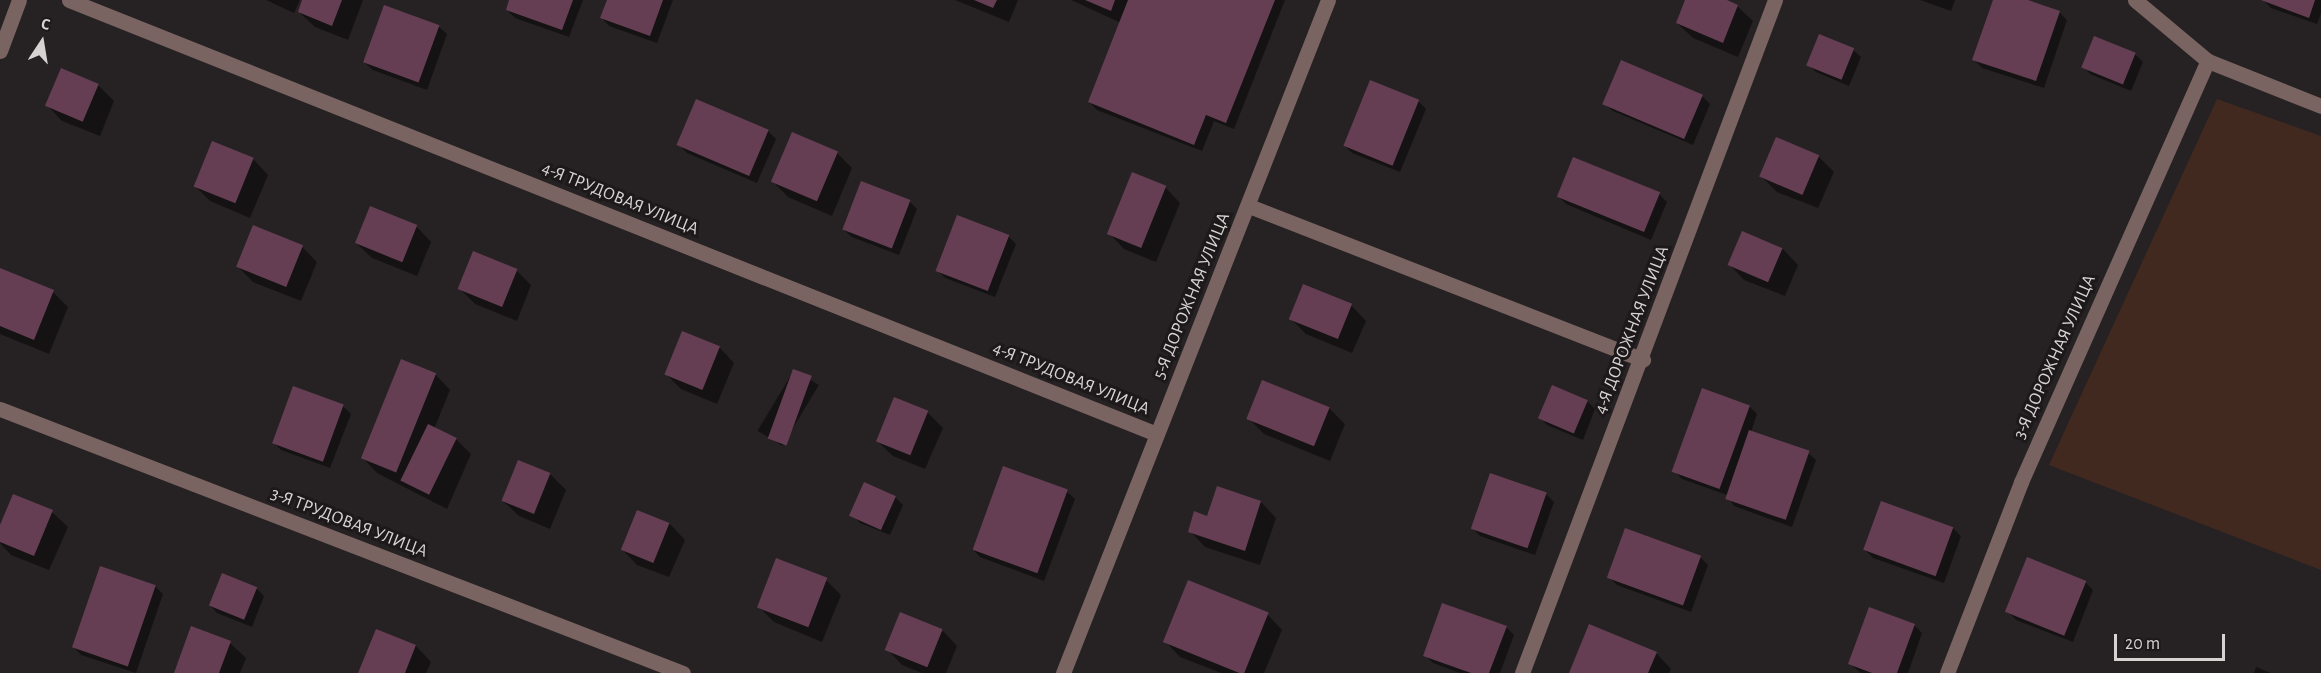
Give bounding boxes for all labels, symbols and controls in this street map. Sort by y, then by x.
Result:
north arrow [12,12,72,72]
text: С [40,16,52,33]
street label: 4-Я ТРУДОВАЯ УЛИЦА [538,158,702,240]
street label: 5-Я ДОРОЖНАЯ УЛИЦА [1149,210,1235,382]
street label: 4-Я ДОРОЖНАЯ УЛИЦА [1590,243,1674,417]
street label: 3-Я ДОРОЖНАЯ УЛИЦА [2009,272,2101,442]
street label: 4-Я ТРУДОВАЯ УЛИЦА [989,338,1153,420]
street label: 3-Я ТРУДОВАЯ УЛИЦА [268,483,430,563]
scale bar [2117,622,2228,660]
text: 20 m [2125,635,2160,653]

